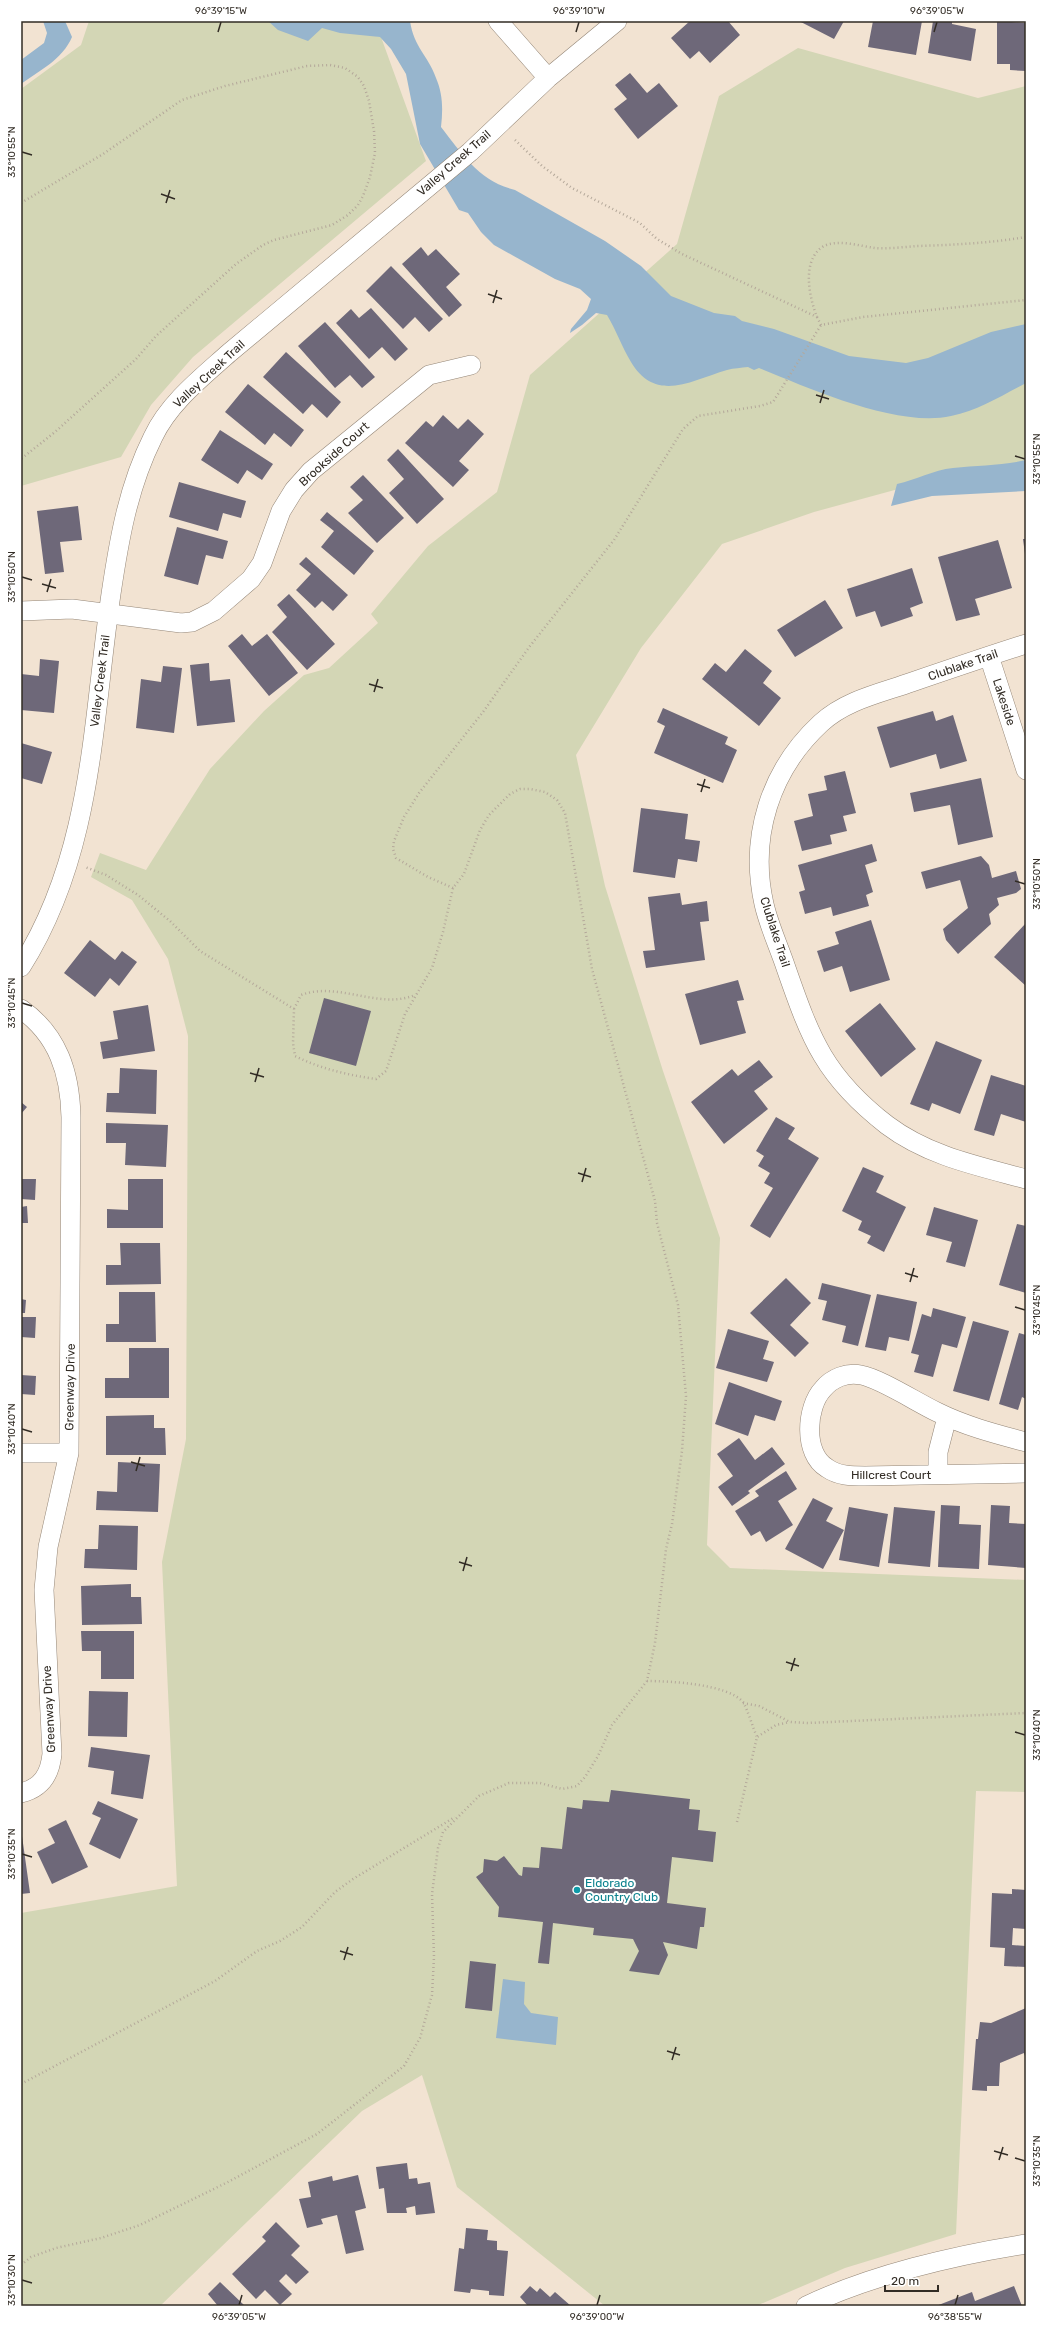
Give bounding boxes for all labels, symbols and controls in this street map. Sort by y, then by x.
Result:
text: 96°39'15"W [195,5,247,17]
text: 96°39'10"W [553,5,605,17]
text: 96°39'05"W [910,5,964,17]
text: 33°10'55"N [6,126,18,178]
street label: Valley Creek Trail [414,127,494,199]
street label: Valley Creek Trail [170,337,248,411]
street label: Brookside Court [296,419,372,489]
text: 33°10'55"N [1031,433,1043,485]
text: 33°10'50"N [6,551,18,603]
street label: Valley Creek Trail [87,634,113,728]
street label: Clublake Trail [926,646,1000,683]
street label: Lakeside [990,677,1018,728]
text: 33°10'50"N [1031,858,1043,910]
street label: Clublake Trail [757,895,793,969]
text: 33°10'45"N [6,977,18,1029]
text: 33°10'45"N [1031,1284,1043,1336]
street label: Greenway Drive [62,1343,78,1431]
text: 33°10'40"N [6,1403,18,1455]
street label: Hillcrest Court [851,1468,931,1482]
street label: Greenway Drive [40,1665,58,1753]
text: 33°10'40"N [1031,1709,1043,1761]
text: 33°10'35"N [6,1828,18,1880]
place label: Eldorado Country Club [585,1876,658,1904]
marker: Eldorado Country Club [572,1885,582,1895]
text: 33°10'35"N [1031,2135,1043,2187]
text: 33°10'30"N [6,2254,18,2306]
scale bar [885,2267,938,2293]
text: 20 m [891,2274,919,2288]
text: 96°39'05"W [212,2311,266,2323]
text: 96°39'00"W [570,2311,624,2323]
text: 96°38'55"W [928,2311,982,2323]

